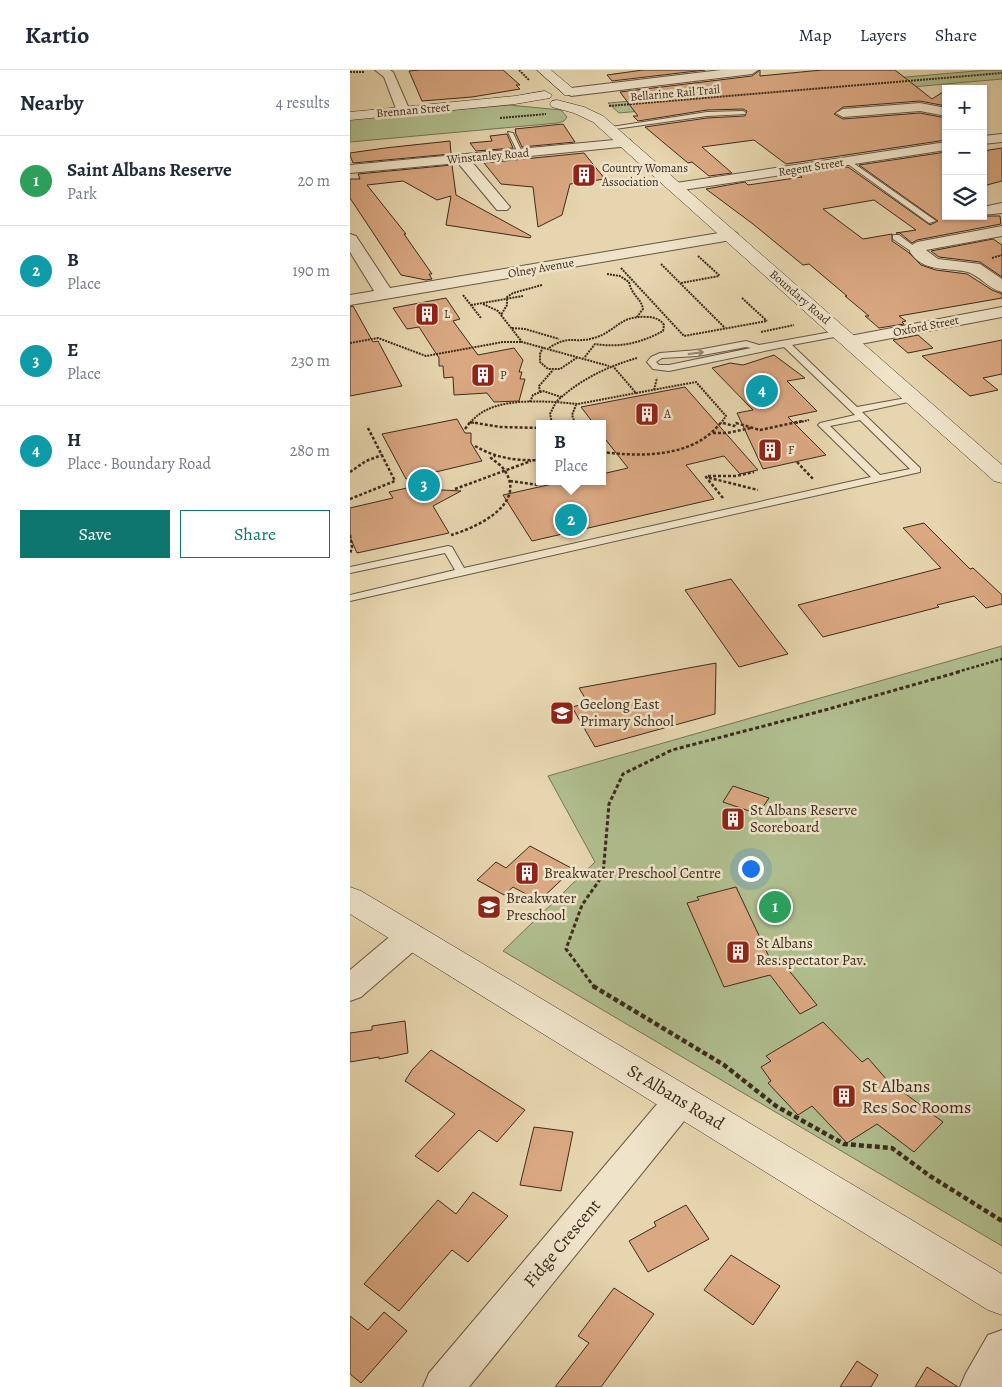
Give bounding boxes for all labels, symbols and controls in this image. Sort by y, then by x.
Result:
text: Kartio [25,19,89,51]
text: Map [799,23,832,47]
text: Layers [860,23,907,47]
text: Share [935,23,977,47]
street label: Bellarine Rail Trail [629,81,721,105]
map controls [942,85,987,220]
button: + [942,85,987,130]
text: Nearby [20,89,83,117]
text: 4 results [276,92,330,114]
street label: Brennan Street [375,99,451,121]
button: − [942,130,987,175]
street label: Winstanley Road [445,144,530,168]
street label: Regent Street [777,154,845,180]
text: Saint Albans Reserve [67,157,232,183]
place label: Country Womans Association [601,160,688,190]
building icon: Country Womans Association [571,162,597,188]
text: 1 [33,170,39,192]
text: 20 m [297,170,330,192]
button: layers [942,175,987,220]
text: Park [67,183,97,205]
text: B [67,247,79,273]
street label: Olney Avenue [507,254,575,282]
text: 2 [32,260,40,282]
text: 190 m [292,260,330,282]
street label: Boundary Road [766,266,834,328]
text: Place [67,273,101,295]
building icon: L [414,301,440,327]
place label: L [444,306,451,322]
street label: Oxford Street [892,312,960,340]
text: E [67,337,78,363]
one-way arrow [688,348,704,358]
text: 3 [33,350,39,372]
text: 230 m [291,350,330,372]
building icon: P [470,362,496,388]
text: Place [67,363,101,385]
place label: P [500,367,507,383]
pin: 4 [746,372,778,410]
building icon: A [634,401,660,427]
place label: A [663,406,672,422]
popup [536,420,606,485]
text: H [67,427,81,453]
text: B [554,429,566,455]
building icon: F [757,437,783,463]
text: 4 [32,440,40,462]
text: 280 m [290,440,330,462]
place label: F [788,442,794,458]
text: Place · Boundary Road [67,453,211,475]
text: Place [554,455,588,477]
pin: 3 [408,466,440,504]
pin: 2 [555,501,587,539]
button: Save [20,510,170,558]
button: Share [180,510,330,558]
place label: Geelong East Primary School [580,694,674,731]
school or university icon: Geelong East Primary School [549,700,575,726]
place label: St Albans Reserve Scoreboard [750,800,857,837]
building icon: St Albans Reserve Scoreboard [720,806,746,832]
your location [738,856,764,882]
building icon: Breakwater Preschool Centre [514,860,540,886]
place label: Breakwater Preschool Centre [544,863,721,883]
place label: Breakwater Preschool [506,888,577,925]
pin: 1 [759,888,791,926]
school or university icon: Breakwater Preschool [476,894,502,920]
place label: St Albans Res.spectator Pav. [756,933,867,970]
building icon: St Albans Res.spectator Pav. [725,939,751,965]
street label: St Albans Road [623,1059,729,1136]
place label: St Albans Res Soc Rooms [862,1074,971,1119]
building icon: St Albans Res Soc Rooms [831,1083,857,1109]
street label: Fidge Crescent [518,1194,606,1292]

